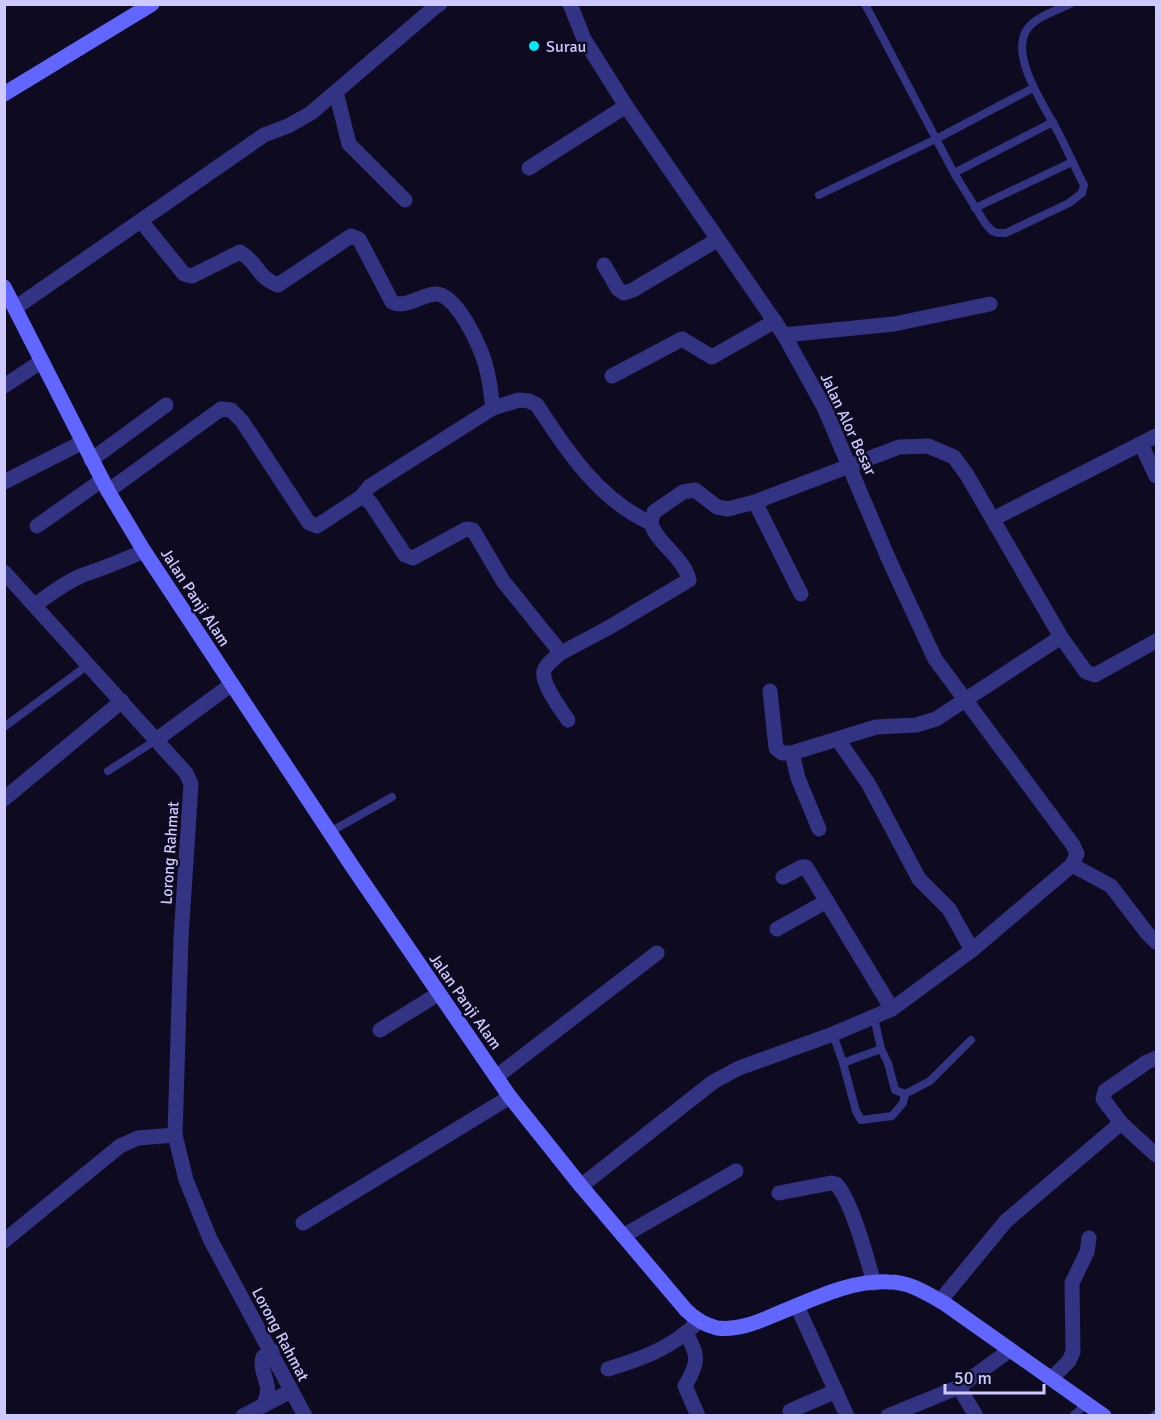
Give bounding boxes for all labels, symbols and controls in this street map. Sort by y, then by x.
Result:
place label: Surau [546,37,586,57]
marker: Surau [527,39,541,53]
street label: Jalan Alor Besar [816,370,881,479]
street label: Jalan Panji Alam [156,545,234,650]
street label: Lorong Rahmat [156,800,184,905]
street label: Jalan Panji Alam [425,950,506,1054]
street label: Lorong Rahmat [247,1284,313,1385]
scale bar [945,1357,1044,1395]
text: 50 m [954,1367,992,1389]

